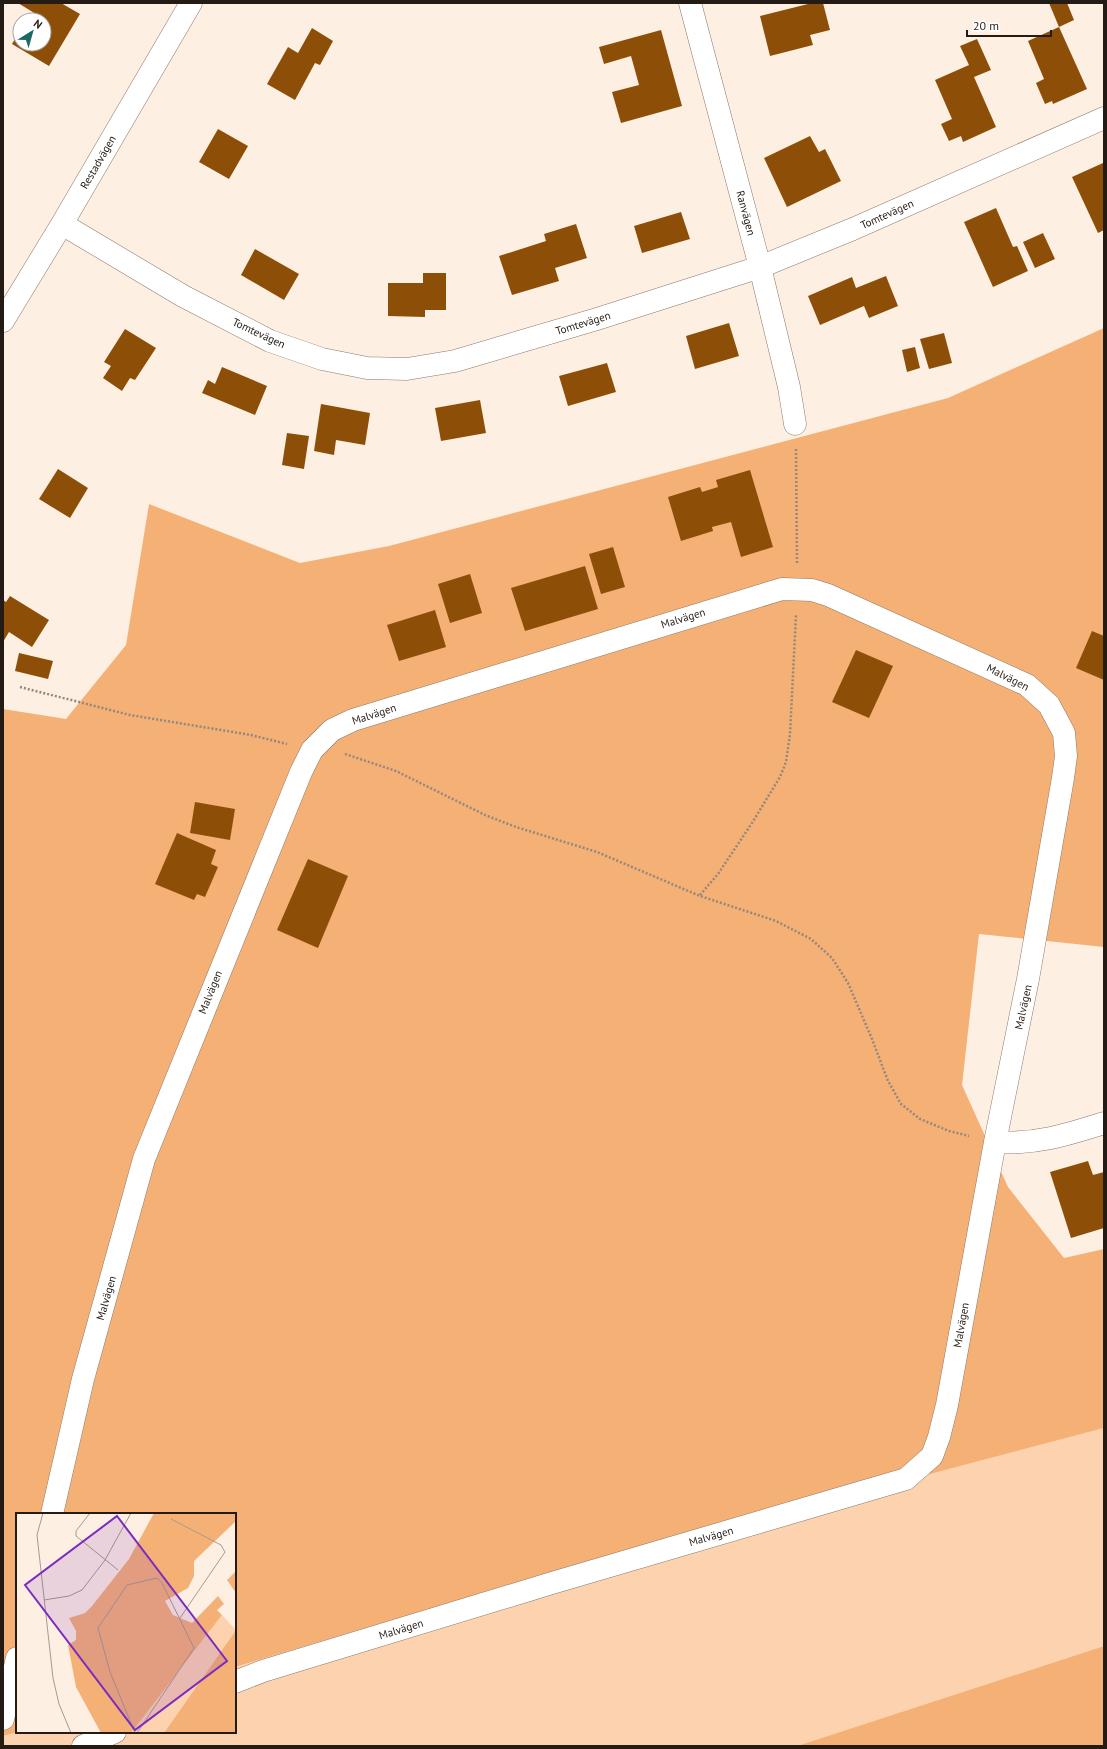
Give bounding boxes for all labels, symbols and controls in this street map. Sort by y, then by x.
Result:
north arrow [12,12,52,52]
scale bar [967,12,1051,38]
text: N [31,16,45,32]
text: 20 m [973,18,999,33]
street label: Restadvägen [77,133,119,191]
street label: Ranvägen [733,189,759,237]
street label: Tomtevägen [858,196,916,232]
street label: Tomtevägen [554,308,612,338]
street label: Tomtevägen [230,315,288,351]
street label: Malvägen [659,605,707,631]
street label: Malvägen [984,660,1032,694]
street label: Malvägen [350,700,398,728]
street label: Malvägen [195,968,225,1016]
street label: Malvägen [1011,983,1035,1031]
street label: Malvägen [93,1274,119,1322]
street label: Malvägen [950,1301,972,1349]
inset map [16,1513,236,1733]
street label: Malvägen [687,1523,735,1549]
street label: Malvägen [377,1616,425,1642]

